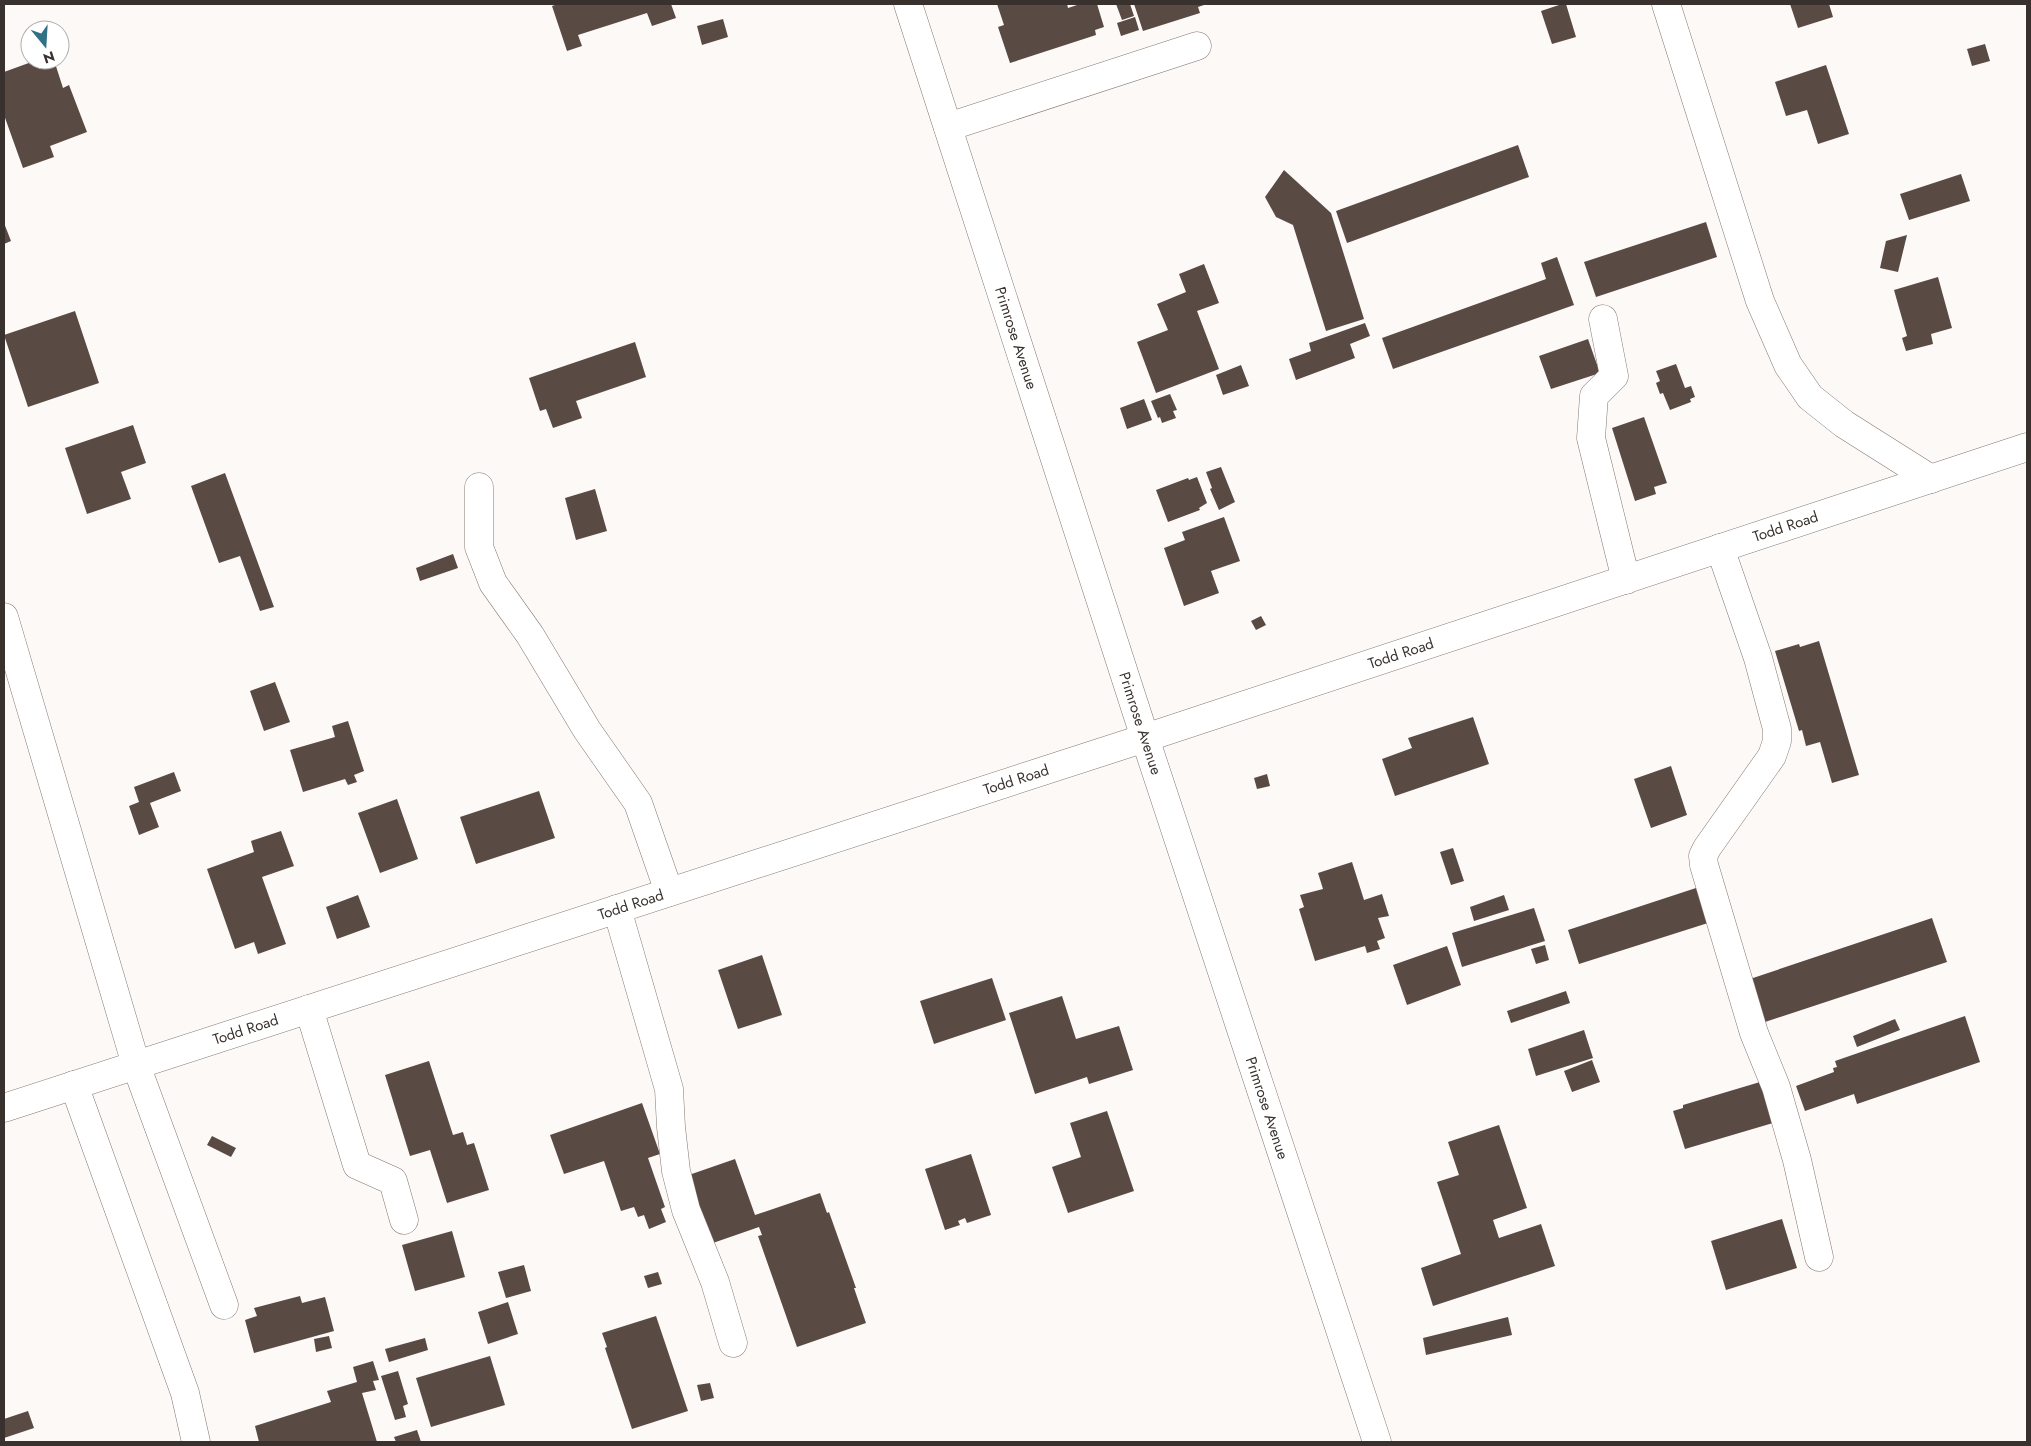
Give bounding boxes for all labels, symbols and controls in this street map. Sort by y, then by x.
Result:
north arrow [20,20,70,70]
text: N [41,46,57,69]
street label: Primrose Avenue [989,284,1043,393]
street label: Todd Road [1750,506,1821,548]
street label: Todd Road [1365,633,1437,675]
street label: Primrose Avenue [1113,669,1167,778]
street label: Todd Road [981,759,1052,801]
street label: Todd Road [595,884,666,926]
street label: Todd Road [210,1009,281,1051]
street label: Primrose Avenue [1240,1054,1294,1163]

